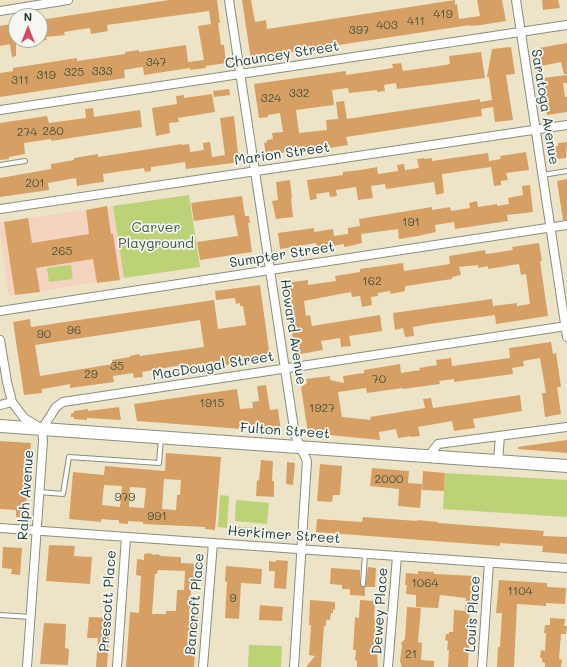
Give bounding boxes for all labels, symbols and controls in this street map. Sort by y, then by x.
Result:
house number: 419 [433,7,453,21]
north arrow [8,8,48,48]
text: N [24,9,32,24]
house number: 411 [407,14,425,28]
house number: 403 [376,18,398,32]
house number: 397 [349,23,369,37]
street label: Chauncey Street [224,38,340,72]
street label: Saratoga Avenue [528,48,562,166]
house number: 347 [146,55,166,69]
house number: 333 [91,64,113,78]
house number: 325 [64,65,84,79]
house number: 319 [36,68,56,82]
house number: 311 [11,73,29,87]
house number: 332 [289,86,309,100]
house number: 324 [261,91,281,105]
house number: 280 [42,124,64,138]
house number: 274 [17,125,37,139]
street label: Marion Street [233,139,331,169]
house number: 201 [25,176,45,190]
house number: 191 [402,215,420,229]
park label: Carver Playground [118,220,194,252]
street label: Sumpter Street [228,238,336,272]
house number: 265 [52,244,72,258]
house number: 162 [362,274,382,288]
street label: Howard Avenue [276,278,310,386]
house number: 96 [67,323,81,337]
house number: 90 [37,327,51,341]
street label: MacDougal Street [151,348,275,384]
house number: 35 [110,359,124,373]
house number: 29 [84,367,98,381]
house number: 70 [372,372,386,386]
house number: 1915 [200,396,224,410]
house number: 1927 [309,401,335,415]
street label: Fulton Street [239,419,331,443]
street label: Ralph Avenue [14,449,38,541]
house number: 2000 [375,472,403,486]
house number: 979 [115,490,135,504]
house number: 991 [147,509,167,523]
street label: Herkimer Street [227,523,341,547]
street label: Prescott Place [96,550,120,652]
street label: Bancroft Place [182,552,208,656]
street label: Dewey Place [369,567,391,655]
street label: Louis Place [462,575,484,653]
house number: 1064 [411,576,439,590]
house number: 1104 [507,584,533,598]
house number: 9 [229,591,237,605]
house number: 21 [405,647,417,661]

